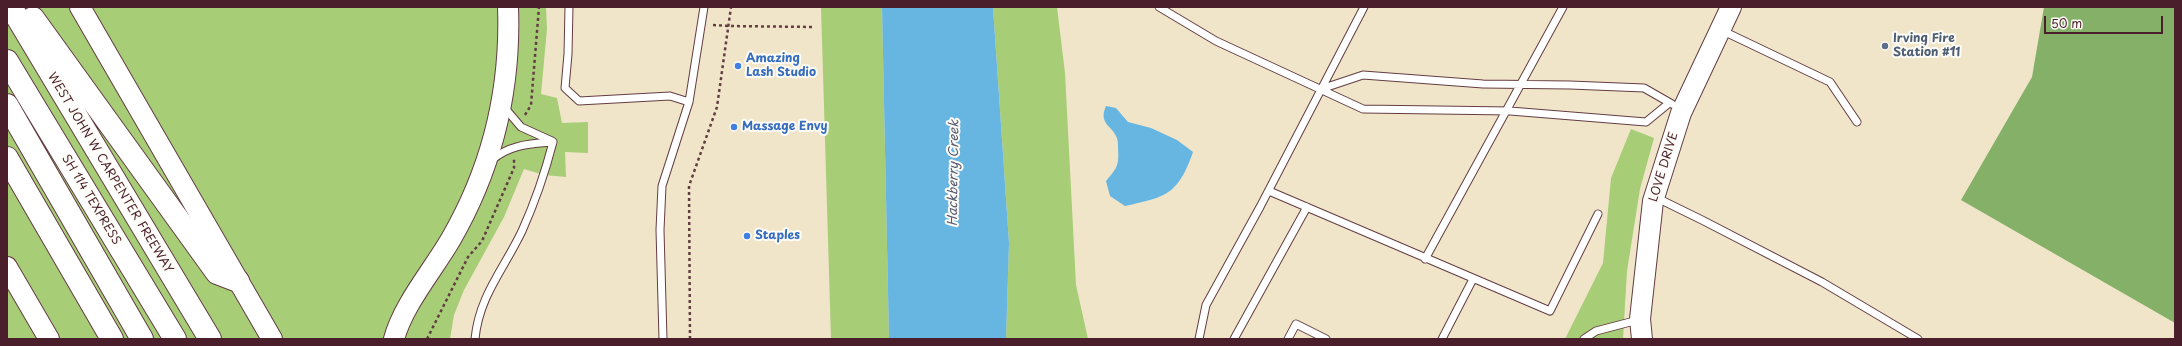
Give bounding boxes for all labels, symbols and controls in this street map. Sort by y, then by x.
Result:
scale bar [2046,8,2165,34]
text: 50 m [2051,14,2082,32]
place label: Irving Fire Station #11 [1893,32,1961,60]
marker: Irving Fire Station #11 [1880,41,1890,51]
place label: Amazing Lash Studio [746,52,816,80]
marker: Amazing Lash Studio [733,61,743,71]
street label: WEST JOHN W CARPENTER FREEWAY [44,70,176,276]
place label: Massage Envy [742,120,827,134]
water label: Hackberry Creek [945,120,963,226]
marker: Massage Envy [729,122,739,132]
street label: LOVE DRIVE [1647,130,1681,204]
street label: SH 114 TEXPRESS [58,152,124,248]
place label: Staples [755,229,800,243]
marker: Staples [742,231,752,241]

